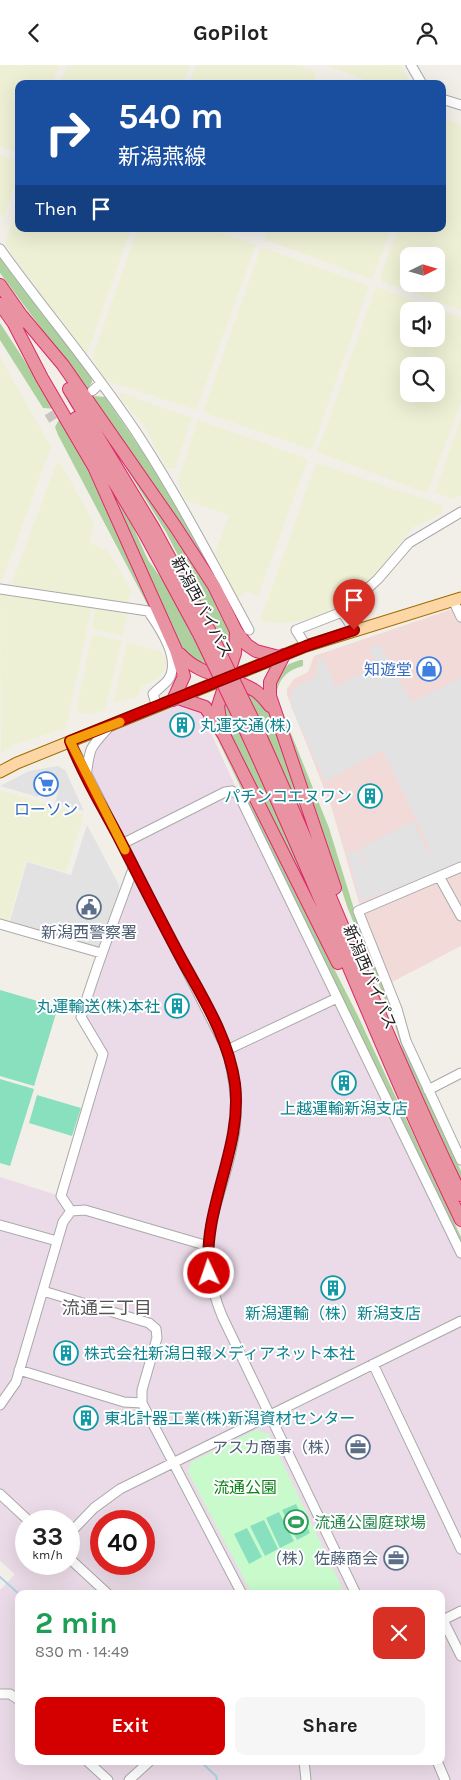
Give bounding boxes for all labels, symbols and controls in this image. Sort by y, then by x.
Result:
icon: back [20,19,48,47]
icon: person [413,19,441,47]
text: GoPilot [193,20,268,46]
text: 540 m [118,96,223,137]
icon: right [35,100,100,165]
text: 新潟燕線 [118,144,206,170]
icon: arrive [87,195,115,223]
text: Then [35,198,77,220]
north arrow [400,247,445,293]
map controls [400,247,445,402]
button: sound [400,302,445,347]
button: search [400,357,445,402]
street label: 新潟西バイパス [167,553,237,661]
pin [333,579,375,630]
icon: arrive [340,586,368,614]
shop icon: 知遊堂 [416,656,442,682]
place label: 知遊堂 [364,660,412,679]
building icon: 丸運交通(株) [169,712,195,738]
place label: 丸運交通(株) [200,716,291,735]
supermarket icon: ローソン [33,771,59,797]
building icon: パチンコエヌワン [357,783,383,809]
place label: パチンコエヌワン [224,787,352,806]
place label: ローソン [14,800,78,819]
public building icon: 新潟西警察署 [76,894,102,920]
street label: 新潟西バイパス [339,922,401,1032]
place label: 新潟西警察署 [41,923,137,942]
building icon: 丸運輸送(株)本社 [164,993,190,1019]
place label: 丸運輸送(株)本社 [37,997,160,1016]
building icon: 上越運輸新潟支店 [331,1070,357,1096]
place label: 上越運輸新潟支店 [280,1099,408,1118]
position arrow [182,1246,234,1298]
building icon: 新潟運輸（株）新潟支店 [320,1275,346,1301]
district label: 流通三丁目 [62,1297,152,1319]
place label: 新潟運輸（株）新潟支店 [245,1304,421,1323]
building icon: 株式会社新潟日報メディアネット本社 [53,1340,79,1366]
place label: 株式会社新潟日報メディアネット本社 [84,1344,355,1363]
building icon: 東北計器工業(株)新潟資材センター [73,1405,99,1431]
place label: 東北計器工業(株)新潟資材センター [104,1409,355,1428]
office icon: アスカ商事（株） [345,1434,371,1460]
place label: アスカ商事（株） [212,1438,340,1457]
park label: 流通公園 [213,1478,277,1497]
sports icon: 流通公園庭球場 [283,1509,309,1535]
speed limit sign: 40 [90,1510,155,1575]
place label: 流通公園庭球場 [314,1513,426,1532]
text: 33 [32,1522,63,1551]
office icon: （株）佐藤商会 [383,1545,409,1571]
text: km/h [32,1548,63,1562]
place label: （株）佐藤商会 [266,1549,378,1568]
text: 2 min [35,1605,118,1641]
button: close [373,1607,425,1659]
text: 830 m · 14:49 [35,1642,129,1661]
button: Exit [35,1697,225,1755]
button: Share [235,1697,425,1755]

